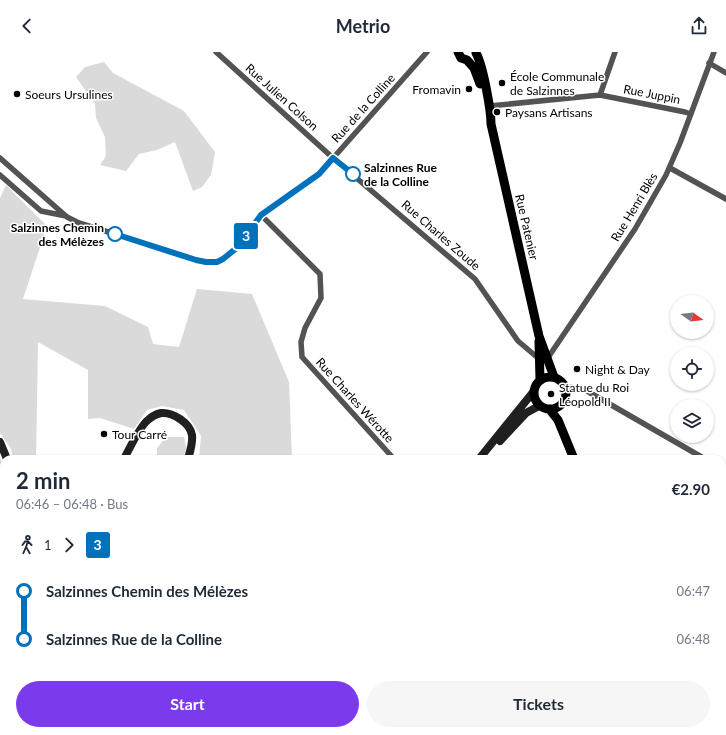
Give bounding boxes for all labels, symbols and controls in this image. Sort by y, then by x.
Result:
icon: back [16,15,38,37]
text: Metrio [336,15,390,37]
icon: share [688,15,710,37]
street label: Rue Julien Colson [243,60,321,134]
place label: École Communale de Salzinnes [510,69,604,98]
street label: Rue de la Colline [328,70,398,146]
marker: École Communale de Salzinnes [497,78,507,88]
street label: Rue Juppin [622,81,682,107]
place label: Fromavin [412,82,461,97]
marker: Fromavin [464,84,474,94]
place label: Soeurs Ursulines [25,87,113,102]
marker: Soeurs Ursulines [12,89,22,99]
place label: Paysans Artisans [505,105,593,120]
marker: Paysans Artisans [492,107,502,117]
place label: Salzinnes Rue de la Colline [364,160,438,189]
marker: Salzinnes Rue de la Colline [345,166,361,182]
street label: Rue Henri Blès [608,170,660,244]
street label: Rue Patenier [512,193,542,262]
street label: Rue Charles Zoude [399,197,483,273]
place label: Salzinnes Chemin des Mélèzes [11,220,104,249]
line badge: 3 [233,223,259,249]
marker: Salzinnes Chemin des Mélèzes [107,226,123,242]
text: 3 [242,227,250,244]
north arrow [670,295,714,339]
map controls [670,295,714,443]
button: locate [670,347,714,391]
street label: Rue Charles Wérotte [313,354,397,446]
place label: Night & Day [585,362,651,377]
marker: Night & Day [572,364,582,374]
place label: Statue du Roi Léopold II [559,380,629,409]
marker: Statue du Roi Léopold II [546,389,556,399]
button: layers [670,399,714,443]
place label: Tour Carré [112,427,167,442]
marker: Tour Carré [99,429,109,439]
text: 2 min [16,467,71,494]
text: €2.90 [672,480,710,498]
text: 06:46 – 06:48 · Bus [16,496,128,512]
icon: walk [16,534,38,556]
icon: forward [58,534,80,556]
text: 3 [94,536,102,553]
text: 1 [44,537,52,553]
text: Salzinnes Chemin des Mélèzes [46,582,248,600]
text: 06:47 [677,583,710,599]
text: Salzinnes Rue de la Colline [46,630,222,648]
text: 06:48 [677,631,710,647]
button: Start [16,681,359,727]
button: Tickets [367,681,710,727]

